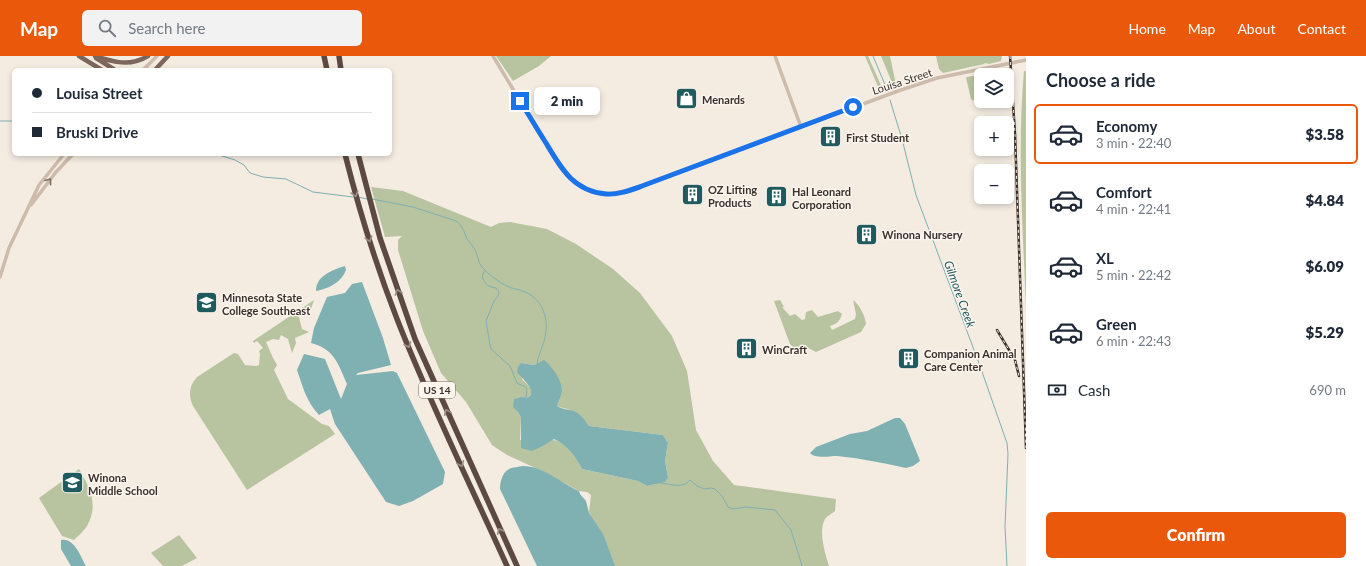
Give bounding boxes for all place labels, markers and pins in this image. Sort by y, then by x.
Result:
shop icon: Menards [673,86,699,112]
place label: Menards [702,93,745,106]
building icon: First Student [817,124,843,150]
place label: First Student [846,131,910,144]
building icon: OZ Lifting Products [679,182,705,208]
place label: OZ Lifting Products [708,183,757,209]
building icon: Hal Leonard Corporation [764,184,790,210]
place label: Hal Leonard Corporation [792,185,851,211]
building icon: Winona Nursery [854,221,880,247]
place label: Winona Nursery [882,228,963,241]
school or university icon: Minnesota State College Southeast [193,290,219,316]
place label: Minnesota State College Southeast [222,291,311,317]
building icon: WinCraft [733,336,759,362]
place label: WinCraft [762,343,807,356]
building icon: Companion Animal Care Center [895,346,921,372]
place label: Companion Animal Care Center [924,347,1017,373]
school or university icon: Winona Middle School [59,470,85,496]
place label: Winona Middle School [88,471,158,497]

